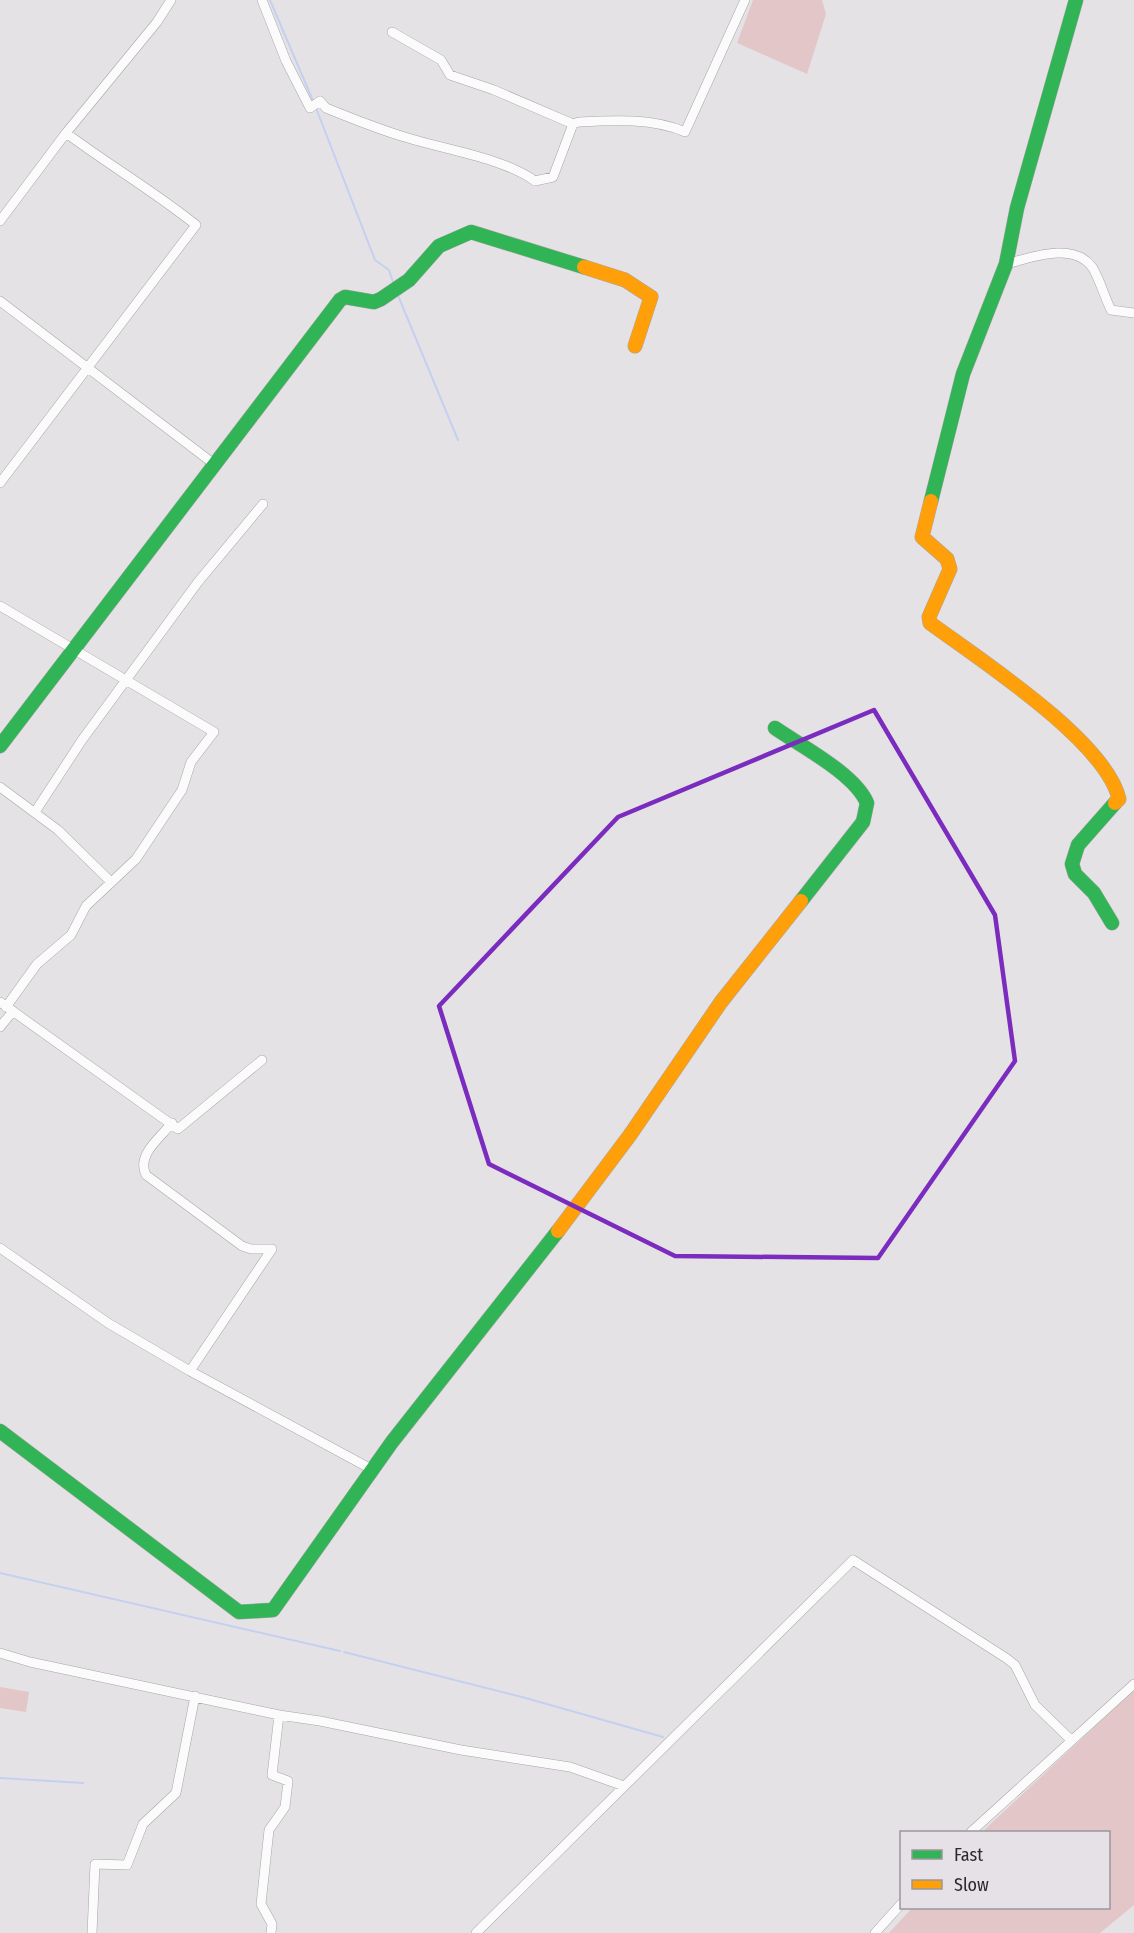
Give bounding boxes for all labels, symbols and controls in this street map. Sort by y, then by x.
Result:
legend [900,1831,1110,1909]
text: Fast [954,1844,983,1866]
text: Slow [954,1874,989,1896]

